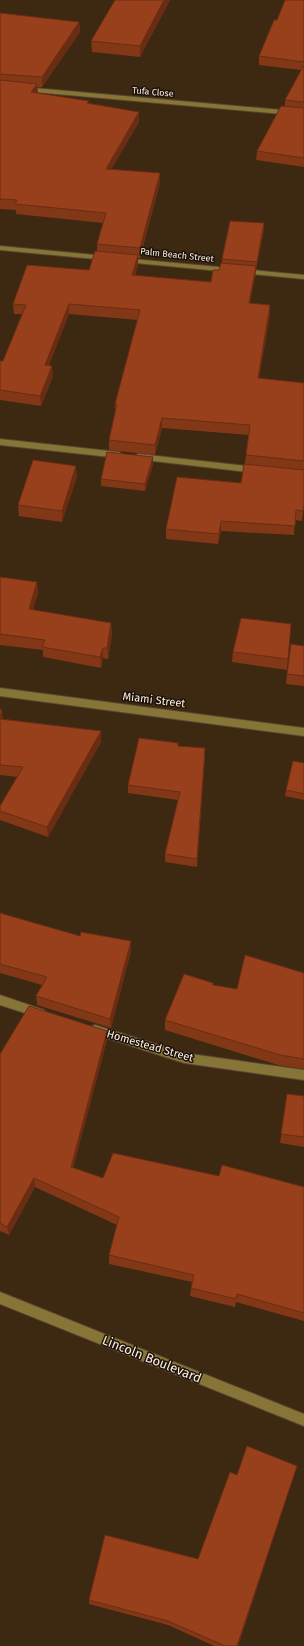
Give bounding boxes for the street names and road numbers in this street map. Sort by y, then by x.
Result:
street label: Tufa Close [132,85,174,99]
street label: Palm Beach Street [140,246,215,264]
street label: Miami Street [122,690,186,710]
street label: Homestead Street [105,1027,195,1065]
street label: Lincoln Boulevard [100,1332,204,1386]

